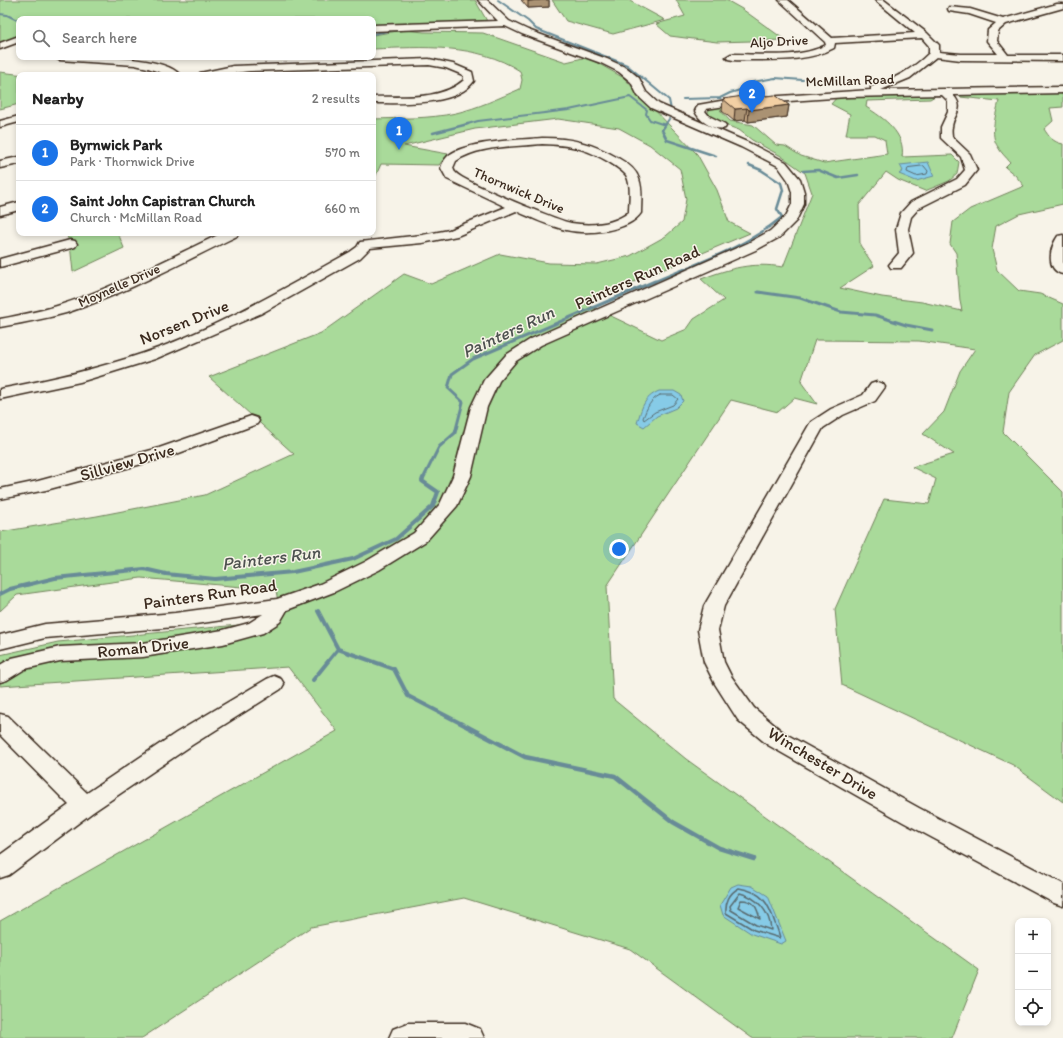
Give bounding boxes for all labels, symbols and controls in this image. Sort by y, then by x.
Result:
search box [16,16,376,60]
icon: search [30,27,52,49]
text: Search here [62,29,137,47]
street label: Aljo Drive [749,31,809,52]
street label: McMillan Road [805,70,895,91]
pin: 2 [739,80,765,113]
text: Nearby [32,88,84,108]
text: 2 results [312,91,360,106]
pin: 1 [386,117,412,150]
text: Byrnwick Park [70,136,162,154]
text: 1 [42,145,48,160]
text: 570 m [325,145,360,160]
text: Park · Thornwick Drive [70,154,195,169]
street label: Thornwick Drive [471,164,567,217]
text: Saint John Capistran Church [70,192,255,210]
text: 2 [42,201,48,216]
text: 660 m [324,201,360,216]
text: Church · McMillan Road [70,210,202,225]
street label: Painters Run Road [572,240,703,313]
street label: Moynelle Drive [76,260,163,311]
street label: Norsen Drive [137,295,231,349]
water label: Painters Run [459,301,558,363]
street label: Sillview Drive [77,439,177,485]
your location [609,539,629,559]
water label: Painters Run [221,541,322,575]
street label: Painters Run Road [142,575,279,613]
street label: Romah Drive [96,632,190,662]
street label: Winchester Drive [765,722,881,804]
map controls [1015,918,1051,1026]
button: + [1015,918,1051,954]
button: − [1015,954,1051,990]
button: locate [1015,990,1051,1026]

